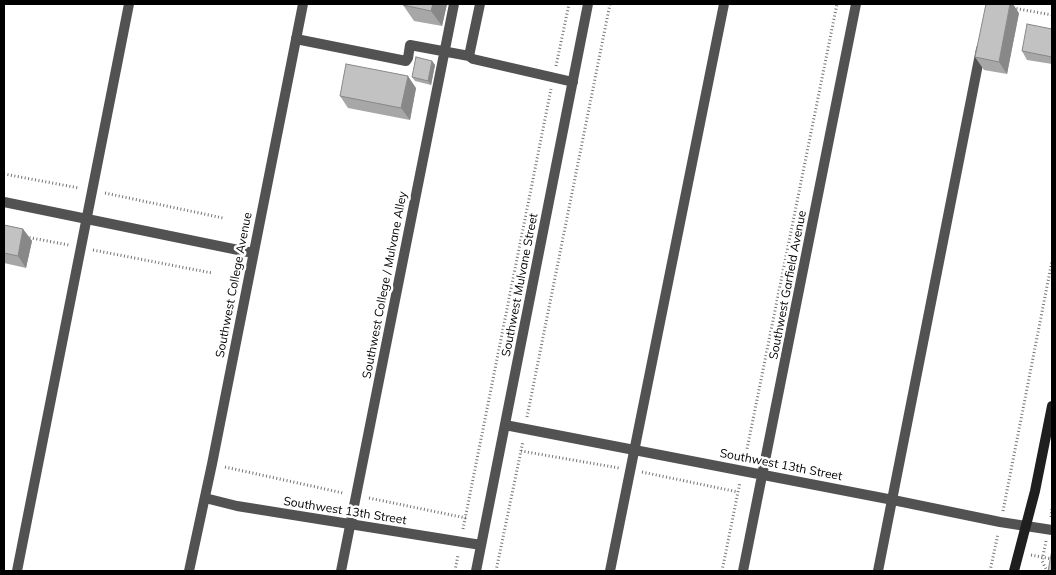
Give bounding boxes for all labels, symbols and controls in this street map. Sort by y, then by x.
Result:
street label: Southwest College / Mulvane Alley [360,190,410,380]
street label: Southwest Garfield Avenue [766,209,810,361]
street label: Southwest College Avenue [213,211,255,359]
street label: Southwest Mulvane Street [499,212,541,358]
street label: Southwest 13th Street [719,446,843,484]
street label: Southwest 13th Street [282,494,408,528]

